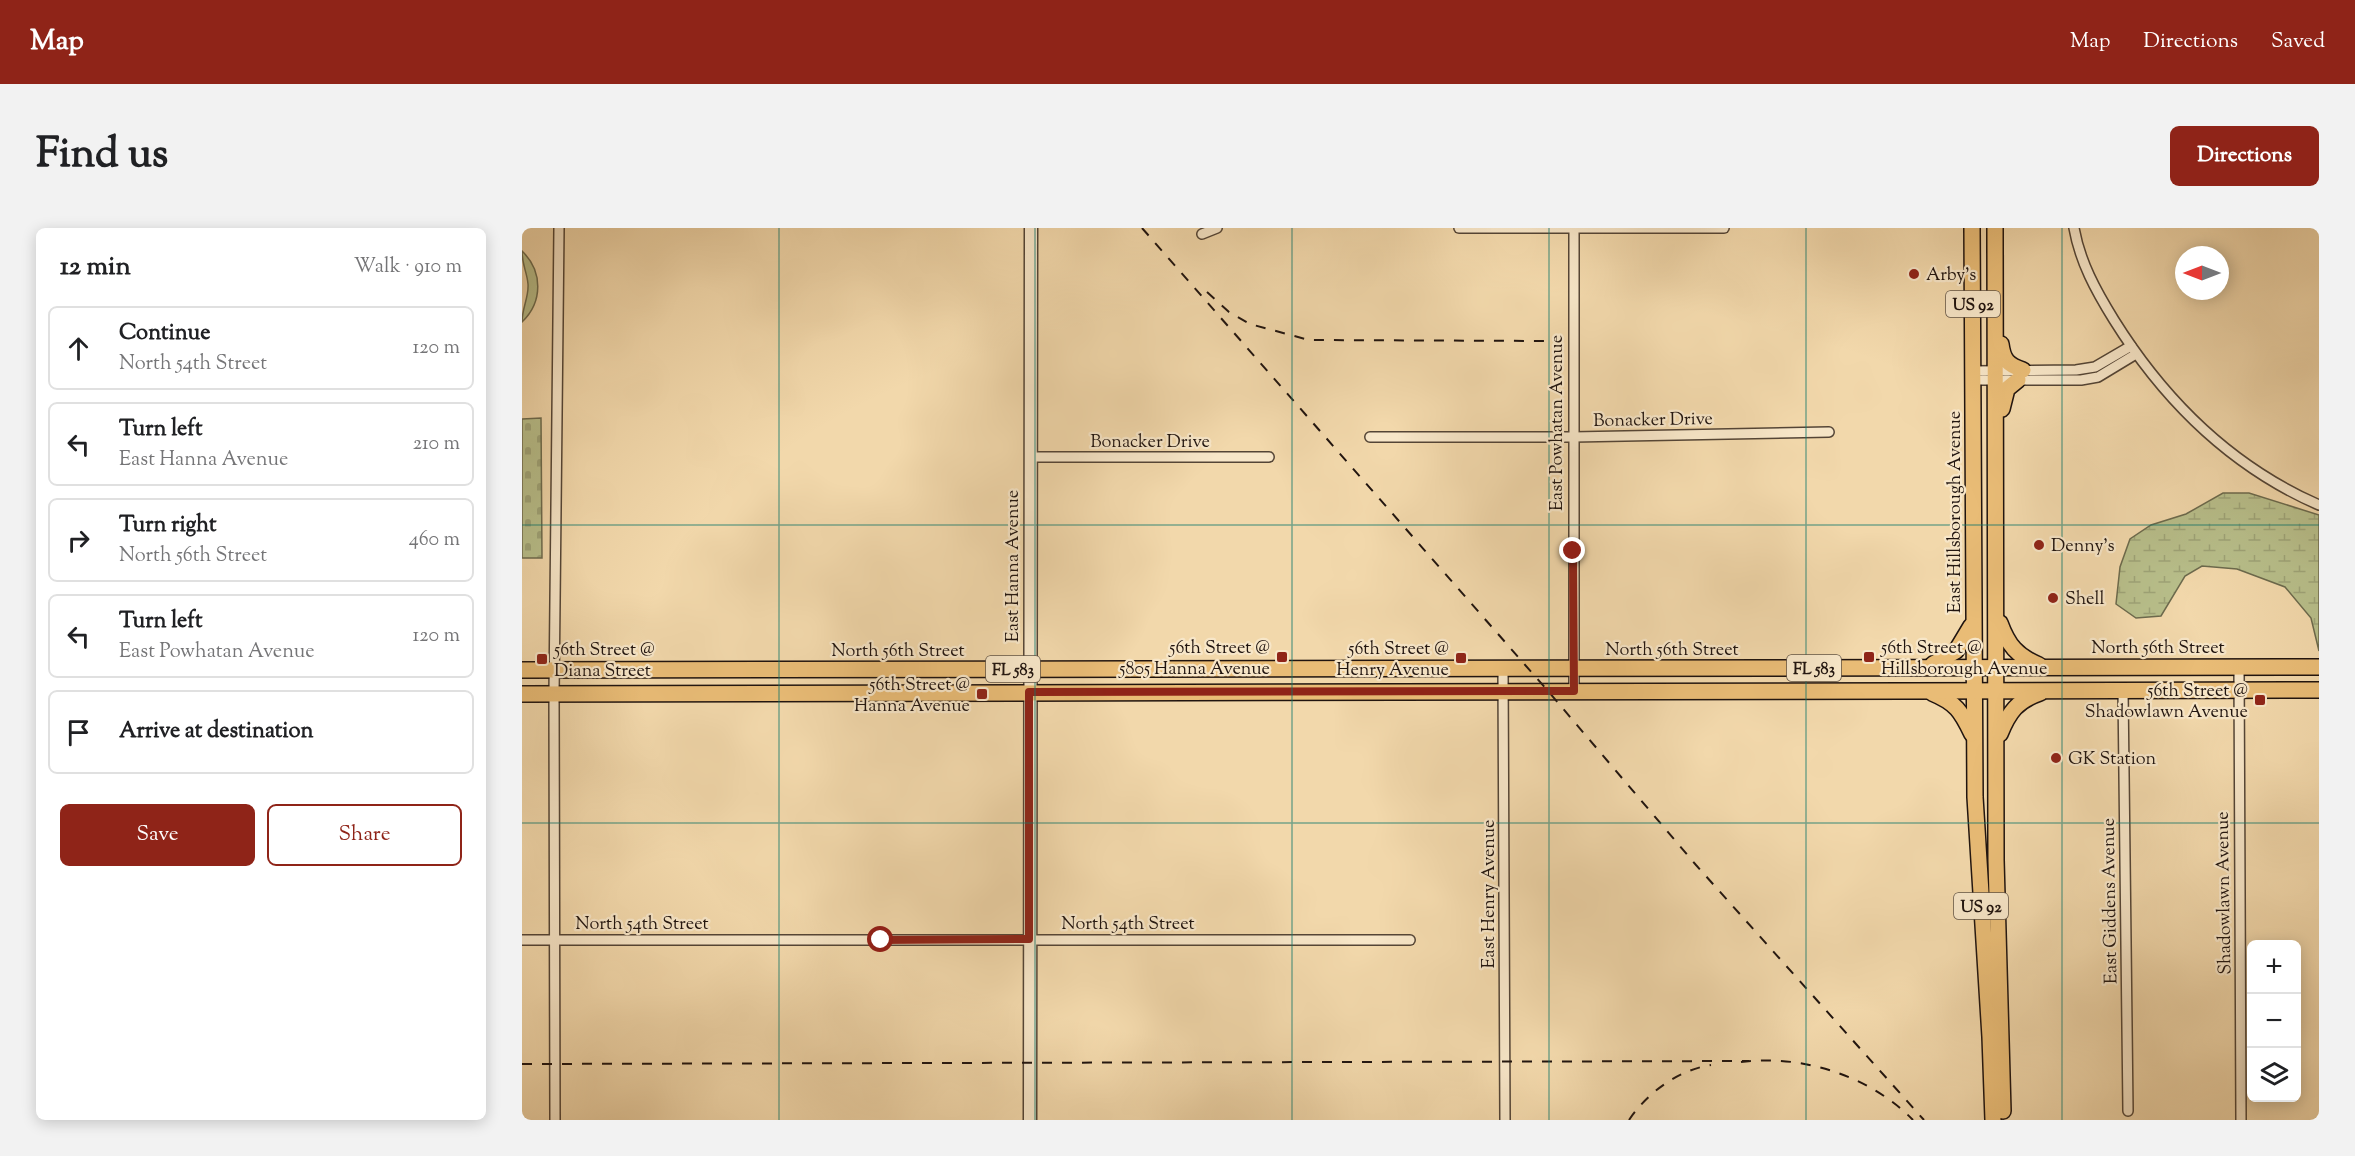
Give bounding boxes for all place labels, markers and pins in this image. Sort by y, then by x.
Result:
place label: Arby's [1926,263,1976,289]
marker: Arby's [1907,267,1921,281]
place label: Denny's [2051,534,2115,560]
marker: Denny's [2032,538,2046,552]
place label: Shell [2065,587,2104,613]
marker: Shell [2046,591,2060,605]
place label: 56th Street @ 5805 Hanna Avenue [1118,636,1270,683]
place label: 56th Street @ Hillsborough Avenue [1880,636,2047,683]
place label: 56th Street @ Henry Avenue [1336,637,1449,684]
place label: 56th Street @ Diana Street [553,638,655,685]
marker: 56th Street @ 5805 Hanna Avenue [1275,650,1289,664]
marker: 56th Street @ Hillsborough Avenue [1862,650,1876,664]
marker: 56th Street @ Henry Avenue [1454,651,1468,665]
marker: 56th Street @ Diana Street [535,652,549,666]
place label: 56th Street @ Hanna Avenue [854,673,970,720]
place label: 56th Street @ Shadowlawn Avenue [2085,679,2248,726]
marker: 56th Street @ Hanna Avenue [975,687,989,701]
marker: 56th Street @ Shadowlawn Avenue [2253,693,2267,707]
place label: GK Station [2068,747,2157,773]
marker: GK Station [2049,751,2063,765]

